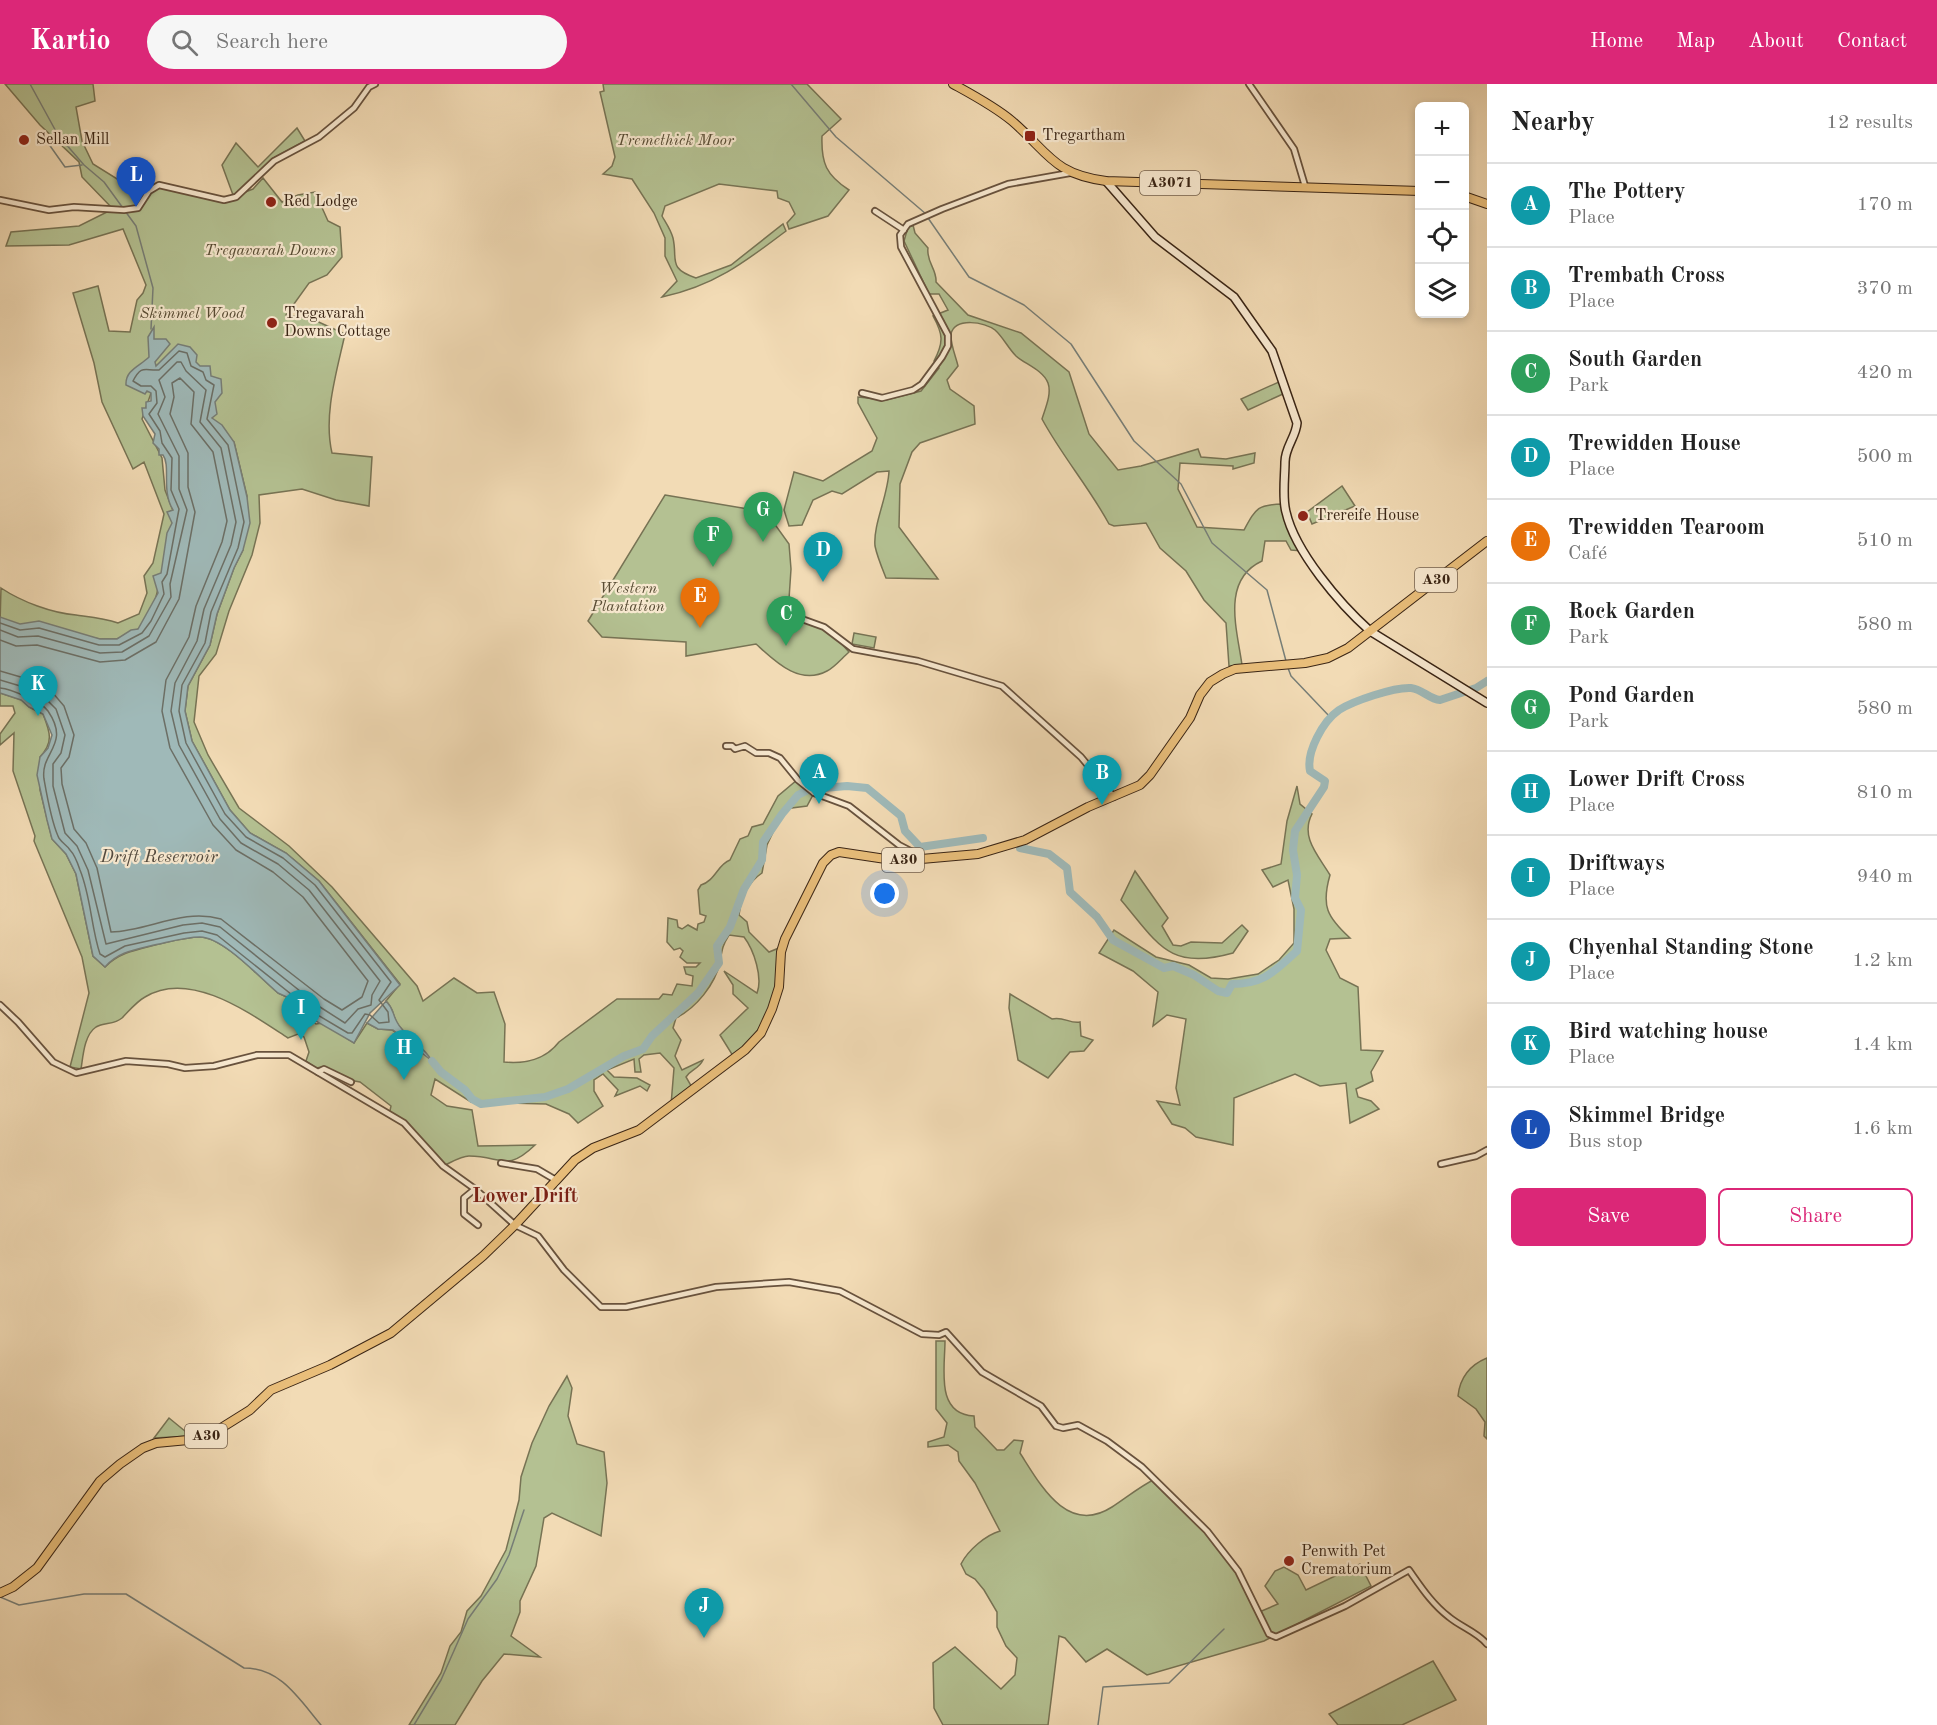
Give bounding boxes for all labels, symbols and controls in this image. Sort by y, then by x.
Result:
search box [147,15,567,69]
icon: search [168,26,201,59]
text: Kartio [30,28,111,56]
text: Search here [216,31,328,53]
text: Home [1590,31,1643,52]
text: Map [1676,31,1715,52]
text: About [1748,31,1804,52]
text: Contact [1837,31,1907,52]
map controls [1415,102,1469,318]
button: + [1415,102,1469,156]
text: Nearby [1511,110,1595,136]
text: 12 results [1826,113,1913,133]
place label: Tregartham [1042,128,1126,144]
marker: Tregartham [1023,129,1037,143]
place label: Sellan Mill [36,132,109,148]
marker: Sellan Mill [17,133,31,147]
park label: Tremethick Moor [616,133,735,149]
button: − [1415,156,1469,210]
pin: L [116,158,156,207]
road number: A3071 [1140,171,1200,195]
text: The Pottery [1568,181,1685,203]
place label: Red Lodge [283,194,358,210]
marker: Red Lodge [264,195,278,209]
text: A [1523,195,1538,215]
text: 170 m [1857,195,1913,215]
text: Place [1568,208,1615,228]
button: locate [1415,210,1469,264]
park label: Tregavarah Downs [204,243,336,259]
button: layers [1415,264,1469,318]
text: Trembath Cross [1568,265,1725,287]
text: B [1523,279,1538,299]
text: 370 m [1857,279,1913,299]
text: Place [1568,292,1615,312]
park label: Skimmel Wood [139,306,245,322]
place label: Tregavarah Downs Cottage [284,306,390,340]
marker: Tregavarah Downs Cottage [265,316,279,330]
text: South Garden [1568,349,1702,371]
text: C [1524,363,1537,383]
text: 420 m [1857,363,1913,383]
text: Park [1568,376,1609,396]
text: Trewidden House [1568,433,1741,455]
text: D [1523,447,1538,467]
text: 500 m [1857,447,1913,467]
text: Place [1568,460,1615,480]
pin: G [744,492,783,542]
place label: Trereife House [1315,508,1419,524]
marker: Trereife House [1296,509,1310,523]
text: Trewidden Tearoom [1568,517,1765,539]
pin: F [694,518,732,567]
text: E [1524,531,1537,551]
text: 510 m [1857,531,1913,551]
pin: D [804,532,842,582]
text: Café [1568,544,1607,564]
road number: A30 [1415,568,1457,592]
pin: E [680,578,720,628]
park label: Western Plantation [590,581,665,615]
pin: C [766,596,806,646]
text: Rock Garden [1568,601,1695,623]
text: F [1524,615,1537,635]
text: 580 m [1857,615,1913,635]
text: Park [1568,628,1609,648]
pin: K [18,666,57,716]
text: Pond Garden [1568,685,1695,707]
text: G [1523,699,1538,719]
text: 580 m [1857,699,1913,719]
text: Park [1568,712,1609,732]
pin: A [800,754,838,804]
pin: B [1082,756,1122,805]
text: Lower Drift Cross [1568,769,1745,791]
text: H [1522,783,1539,803]
text: 810 m [1857,783,1913,803]
text: Place [1568,796,1615,816]
water label: Drift Reservoir [99,848,219,866]
road number: A30 [882,848,924,872]
text: Driftways [1568,853,1665,875]
text: I [1526,867,1535,887]
text: 940 m [1857,867,1913,887]
your location [870,879,899,908]
text: Place [1568,880,1615,900]
text: Chyenhal Standing Stone [1568,937,1814,959]
text: J [1525,951,1536,971]
text: 1.2 km [1852,951,1913,971]
text: Place [1568,964,1615,984]
pin: I [282,990,320,1040]
text: Bird watching house [1568,1021,1768,1043]
pin: H [384,1030,424,1080]
text: K [1523,1035,1538,1055]
text: 1.4 km [1852,1035,1913,1055]
text: Place [1568,1048,1615,1068]
text: Skimmel Bridge [1568,1105,1725,1127]
text: L [1524,1119,1537,1139]
text: 1.6 km [1852,1119,1913,1139]
text: Bus stop [1568,1132,1643,1152]
district label: Lower Drift [472,1187,578,1207]
button: Save [1511,1188,1706,1246]
button: Share [1718,1188,1913,1246]
road number: A30 [185,1424,227,1448]
place label: Penwith Pet Crematorium [1301,1544,1392,1578]
marker: Penwith Pet Crematorium [1282,1554,1296,1568]
pin: J [684,1588,724,1638]

